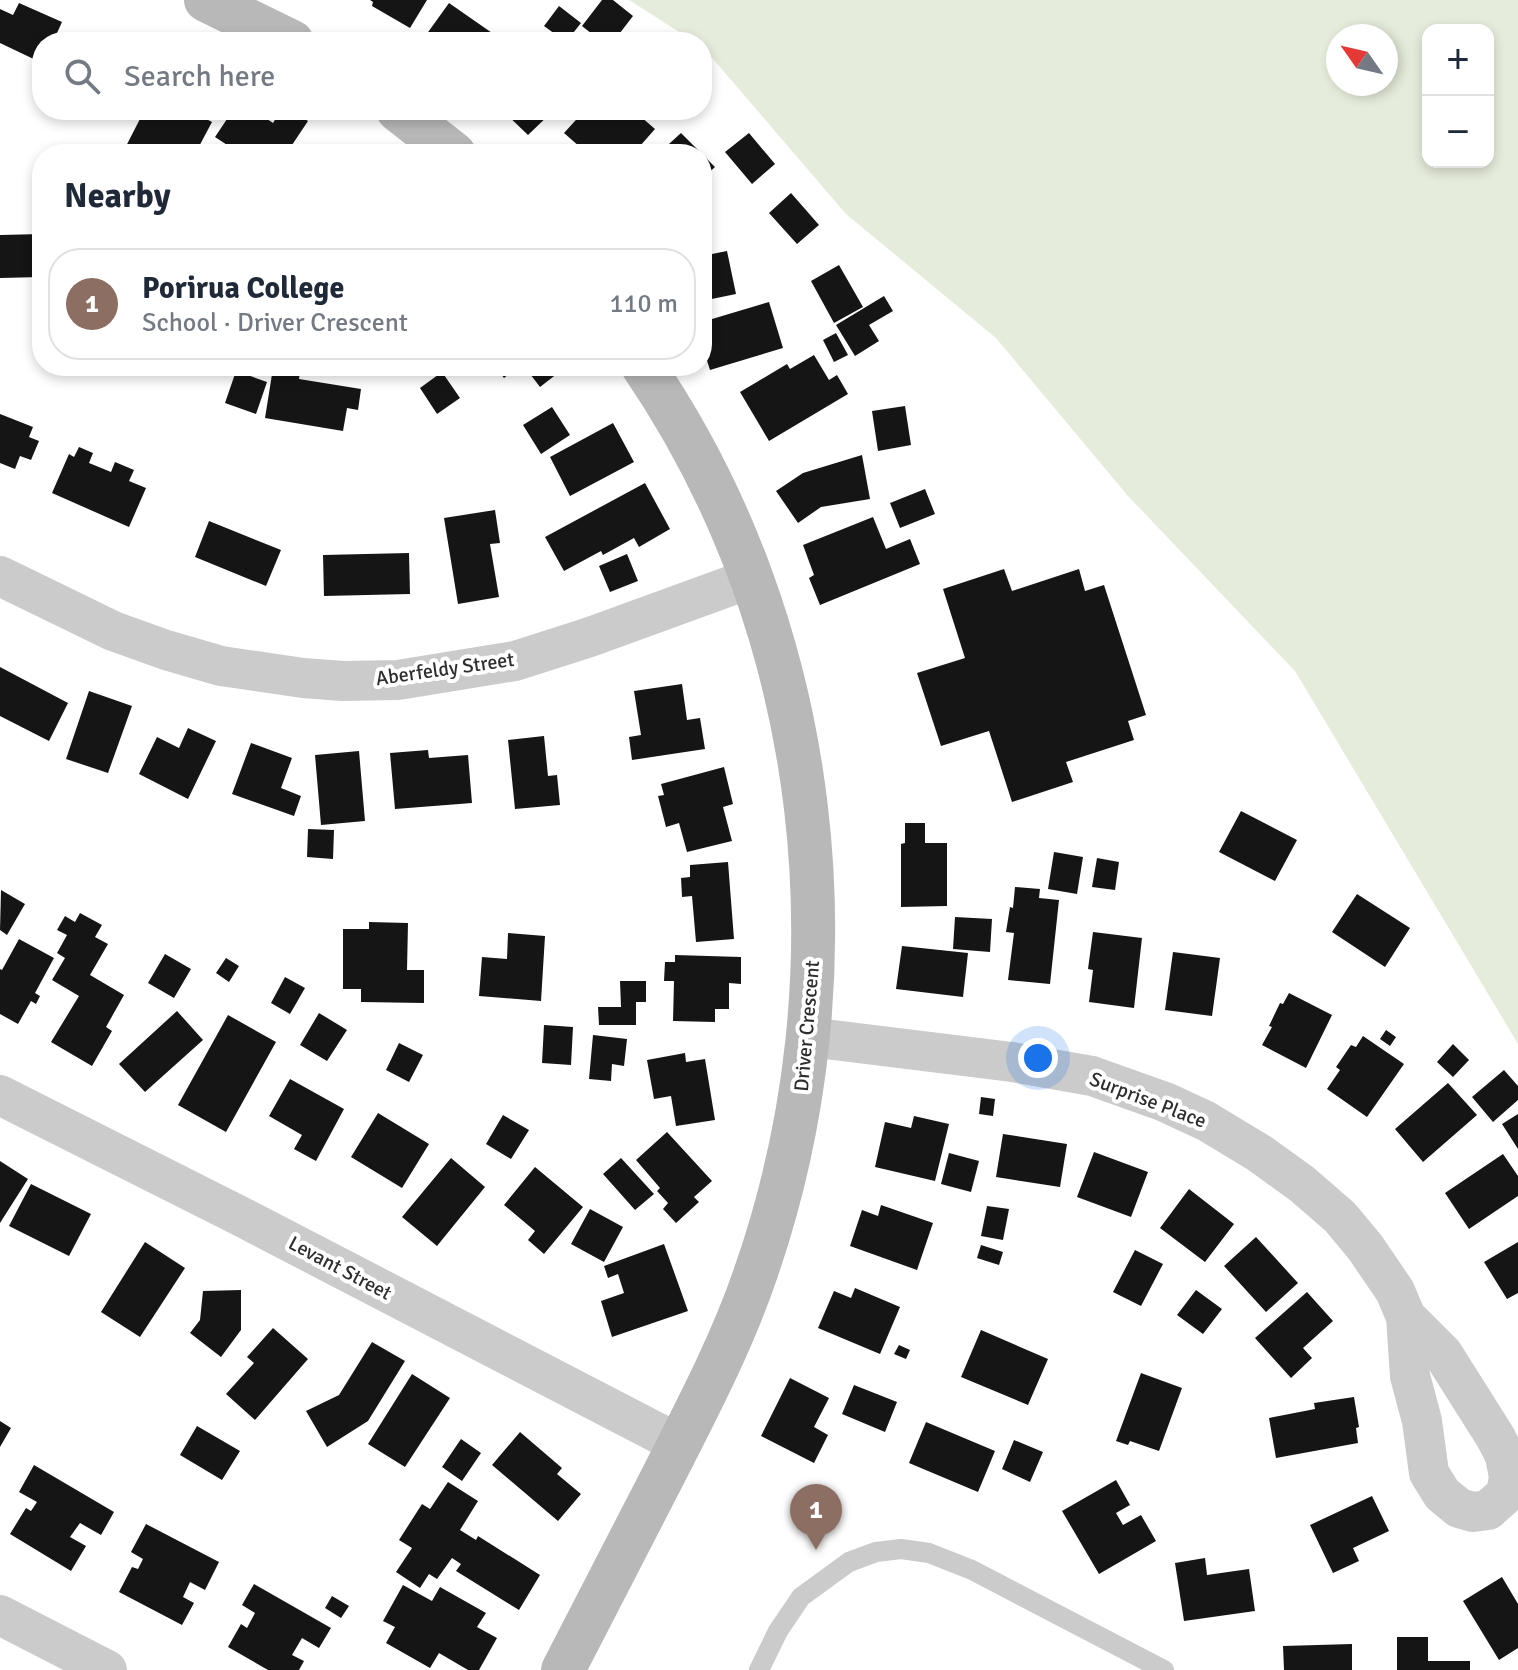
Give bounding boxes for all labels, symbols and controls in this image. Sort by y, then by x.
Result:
north arrow [1326,24,1398,96]
map controls [1422,24,1494,168]
button: + [1422,24,1494,96]
search box [32,32,712,120]
icon: search [60,54,104,98]
text: Search here [124,58,275,95]
button: − [1422,96,1494,168]
text: Nearby [64,175,171,217]
text: Porirua College [142,270,344,307]
text: 1 [85,288,99,320]
text: 110 m [609,288,678,320]
text: School · Driver Crescent [142,307,408,339]
street label: Aberfeldy Street [374,647,516,691]
street label: Driver Crescent [789,959,825,1093]
your location [1018,1038,1058,1078]
street label: Surprise Place [1086,1066,1210,1134]
street label: Levant Street [284,1230,396,1306]
pin: 1 [790,1484,842,1550]

